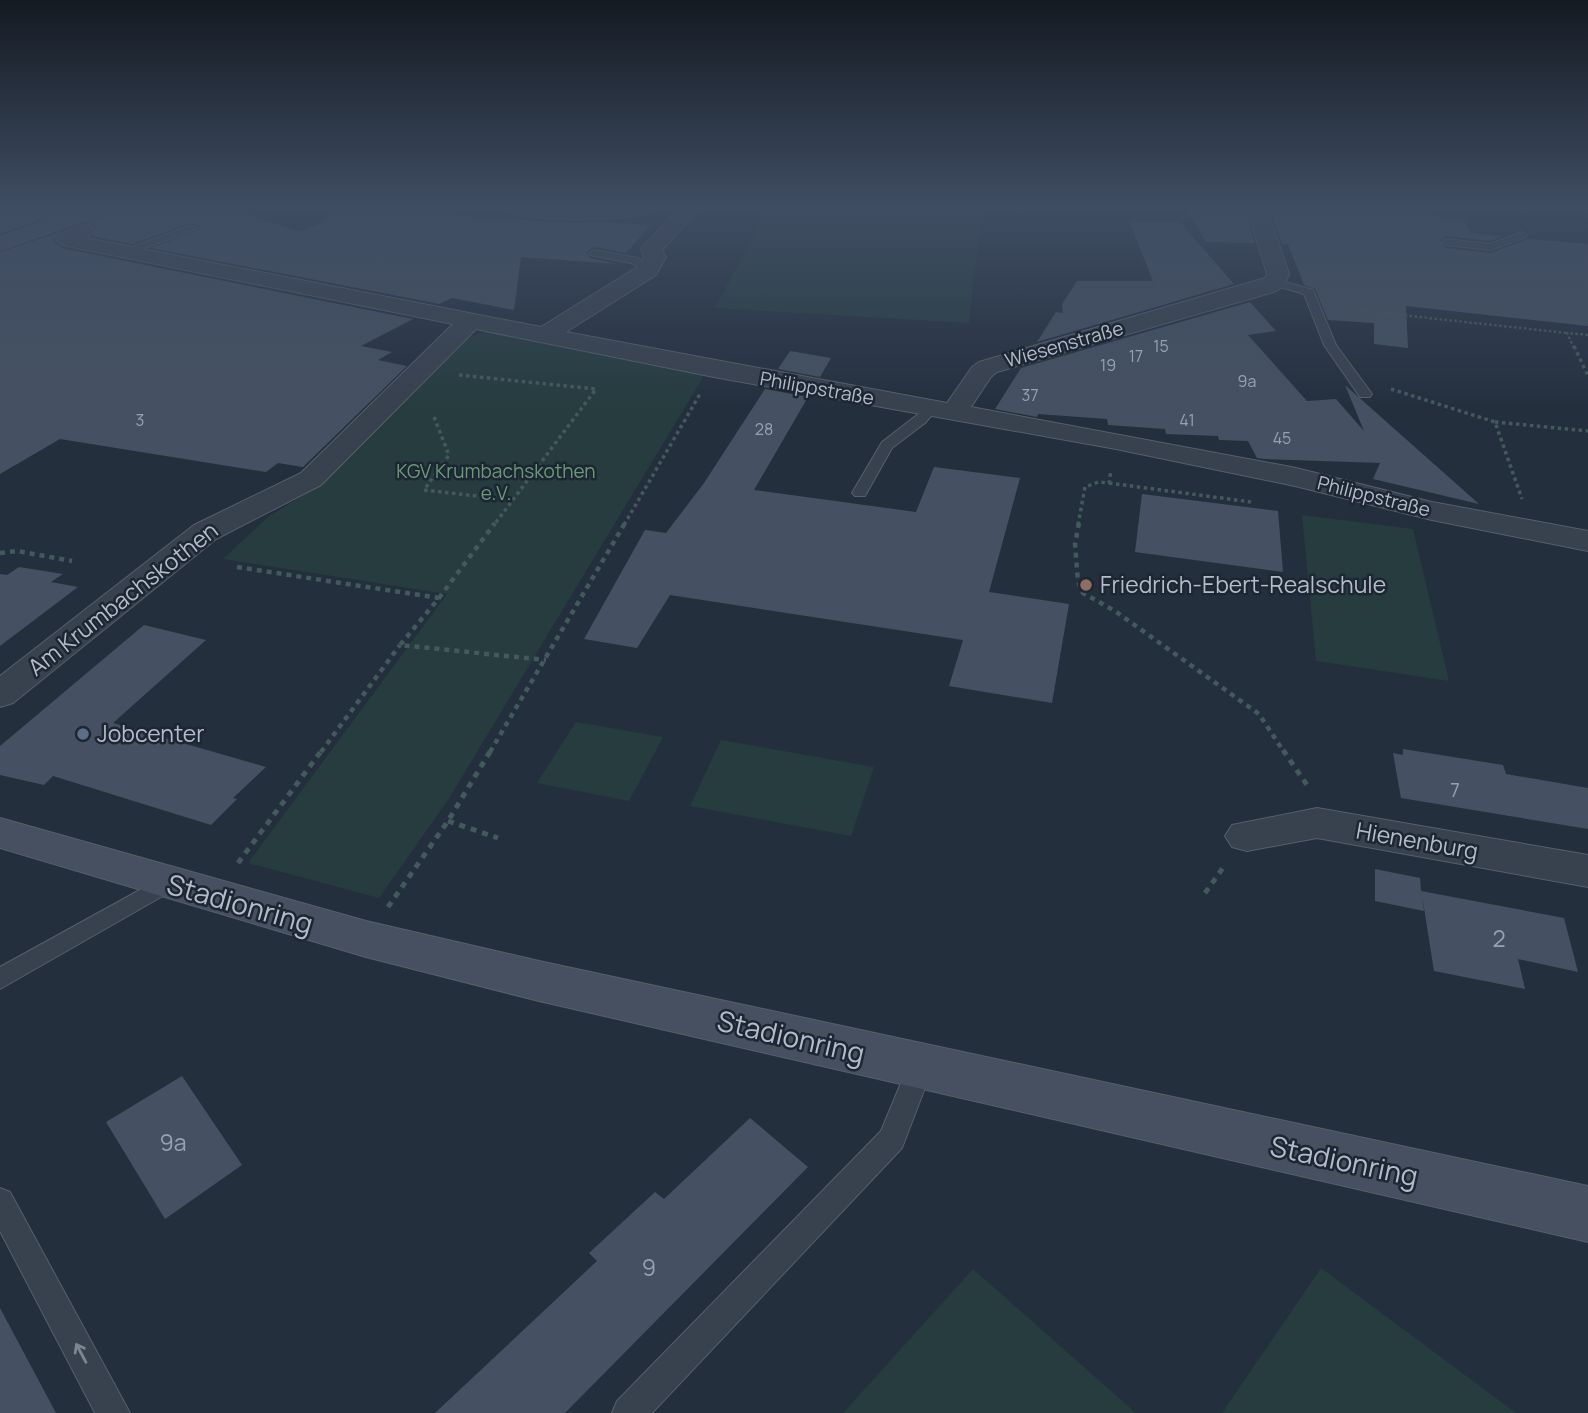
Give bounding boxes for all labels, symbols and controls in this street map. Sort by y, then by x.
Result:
street label: Wiesenstraße [1002,315,1126,373]
house number: 15 [1153,335,1169,357]
house number: 17 [1129,345,1143,367]
house number: 19 [1100,354,1116,376]
street label: Philippstraße [758,365,876,411]
house number: 9a [1238,370,1256,392]
house number: 37 [1022,384,1038,406]
house number: 3 [136,409,144,431]
house number: 41 [1179,409,1195,431]
house number: 28 [755,418,773,440]
house number: 45 [1273,427,1291,449]
park label: KGV Krumbachskothen e.V. [396,458,596,506]
street label: Philippstraße [1315,469,1433,523]
street label: Am Krumbachskothen [21,514,224,683]
place label: Friedrich-Ebert-Realschule [1100,568,1386,600]
marker: Friedrich-Ebert-Realschule [1078,577,1094,593]
place label: Jobcenter [97,717,205,749]
marker: Jobcenter [75,726,91,742]
house number: 7 [1450,777,1460,803]
street label: Hienenburg [1354,814,1481,866]
street label: Stadionring [163,864,318,942]
house number: 2 [1492,922,1506,954]
street label: Stadionring [714,1001,869,1071]
house number: 9a [159,1126,187,1158]
street label: Stadionring [1267,1126,1422,1194]
house number: 9 [642,1251,656,1283]
one-way arrow [73,1343,87,1364]

